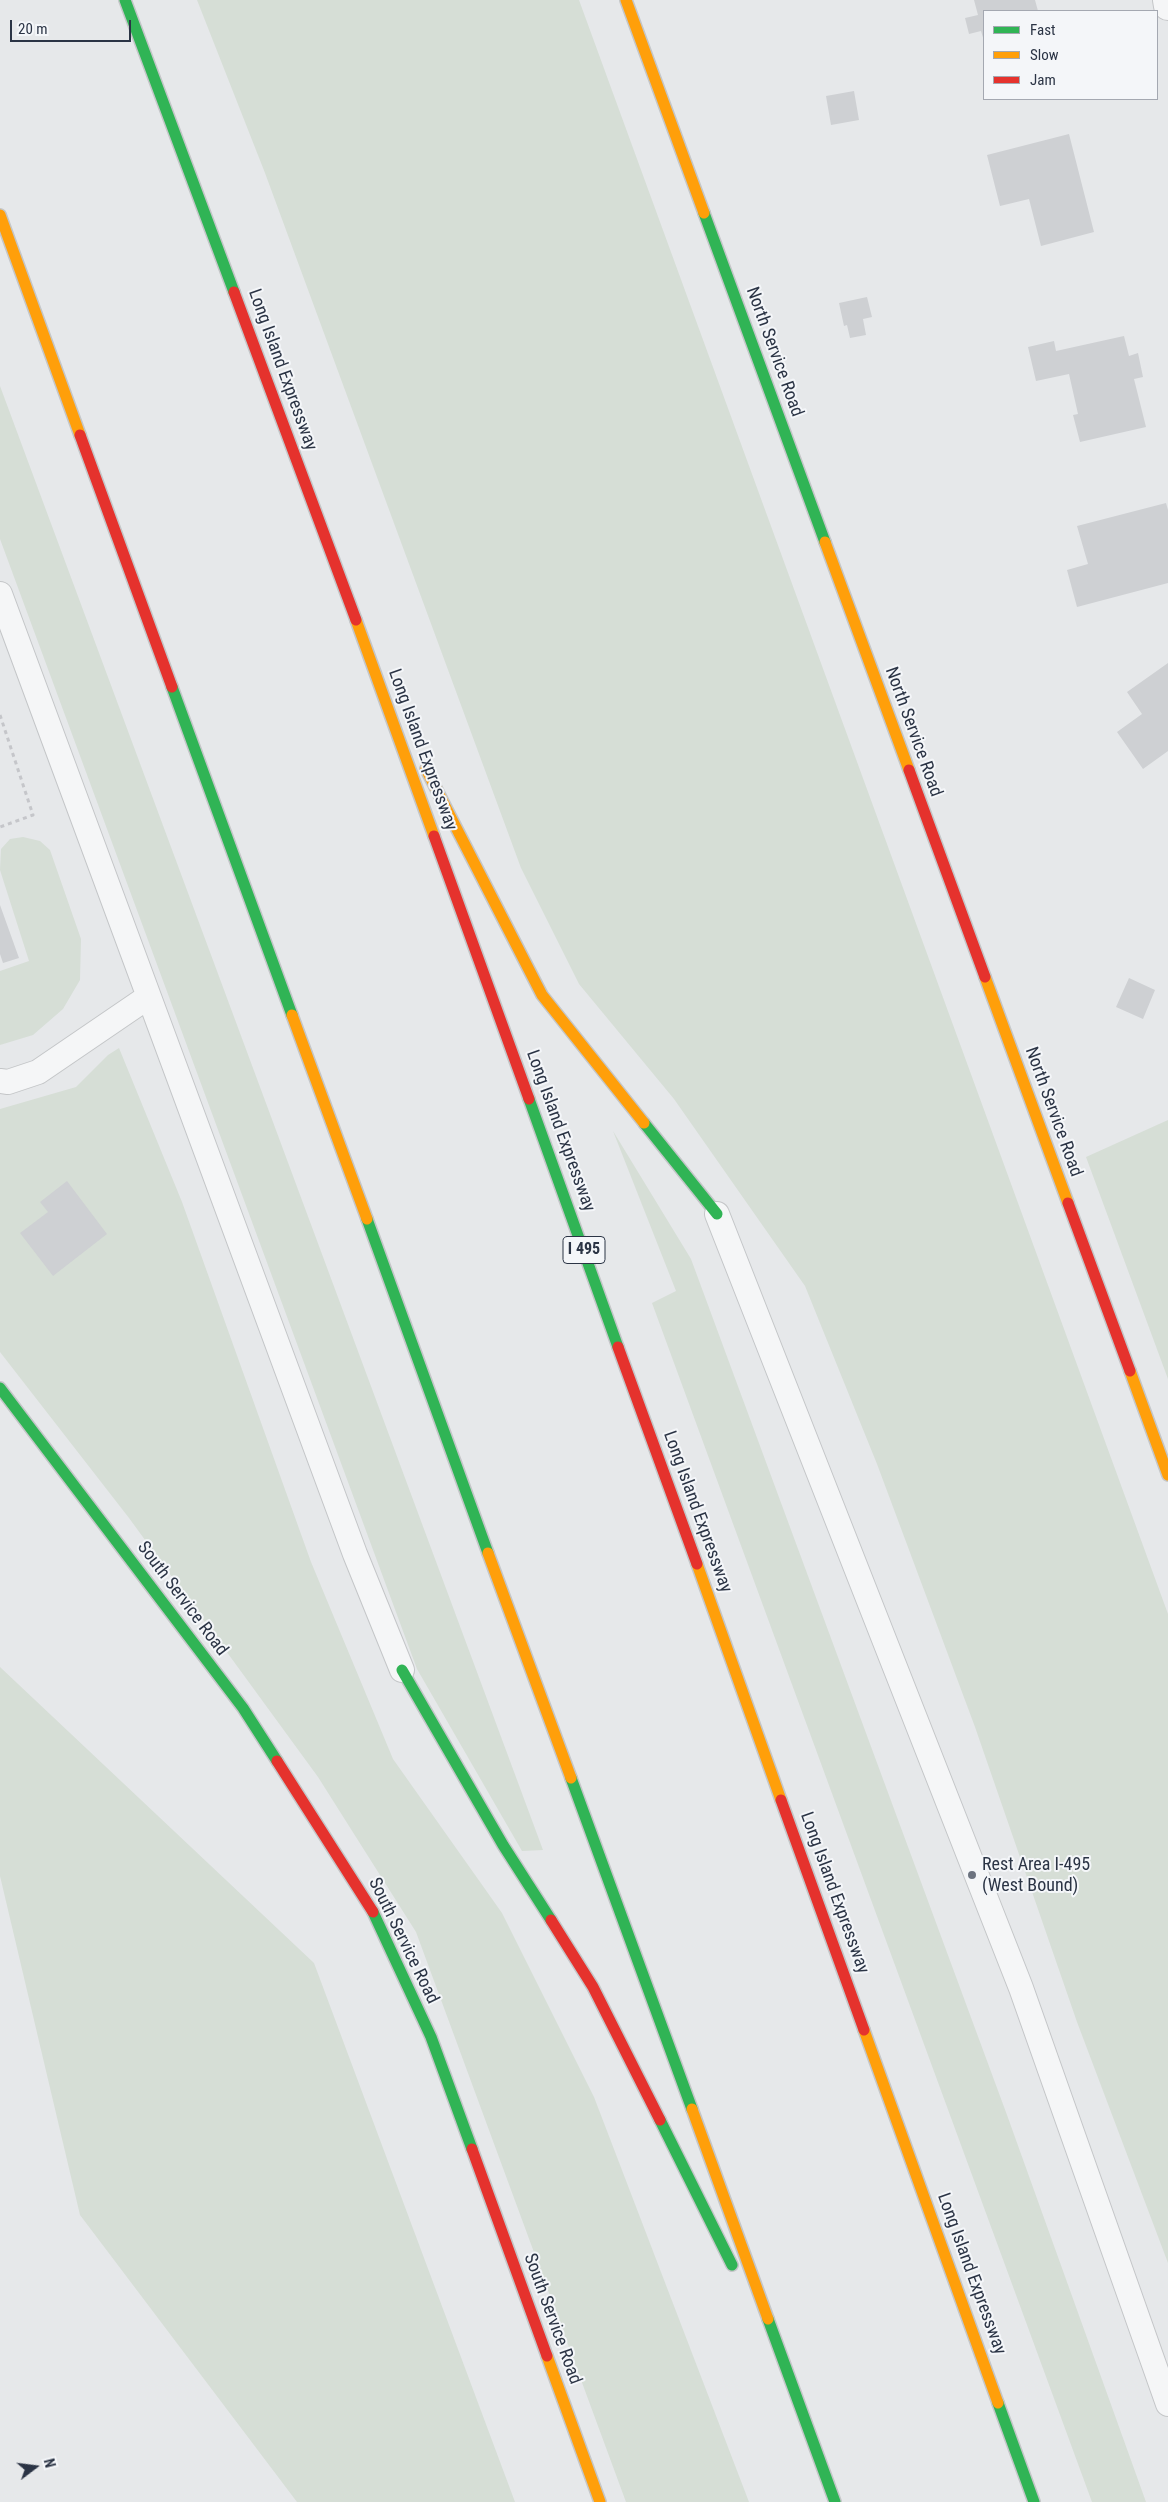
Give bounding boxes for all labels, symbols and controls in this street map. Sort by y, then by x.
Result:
scale bar [12,10,134,42]
legend [983,10,1158,100]
text: 20 m [18,20,48,38]
text: Fast [1030,21,1055,39]
text: Slow [1030,46,1059,64]
text: Jam [1030,71,1056,89]
street label: North Service Road [741,284,807,420]
street label: Long Island Expressway [243,286,321,454]
street label: North Service Road [880,664,946,800]
street label: Long Island Expressway [383,666,461,834]
street label: North Service Road [1020,1044,1086,1180]
street label: Long Island Expressway [521,1047,599,1215]
road number: I 495 [563,1236,605,1264]
street label: Long Island Expressway [658,1428,736,1596]
street label: South Service Road [132,1538,232,1660]
street label: Long Island Expressway [795,1809,873,1977]
place label: Rest Area I-495 (West Bound) [982,1854,1090,1896]
marker: Rest Area I-495 (West Bound) [966,1869,978,1881]
street label: South Service Road [363,1874,443,2008]
street label: Long Island Expressway [932,2190,1010,2358]
street label: South Service Road [518,2251,586,2387]
north arrow [10,2442,60,2492]
text: N [41,2457,58,2469]

